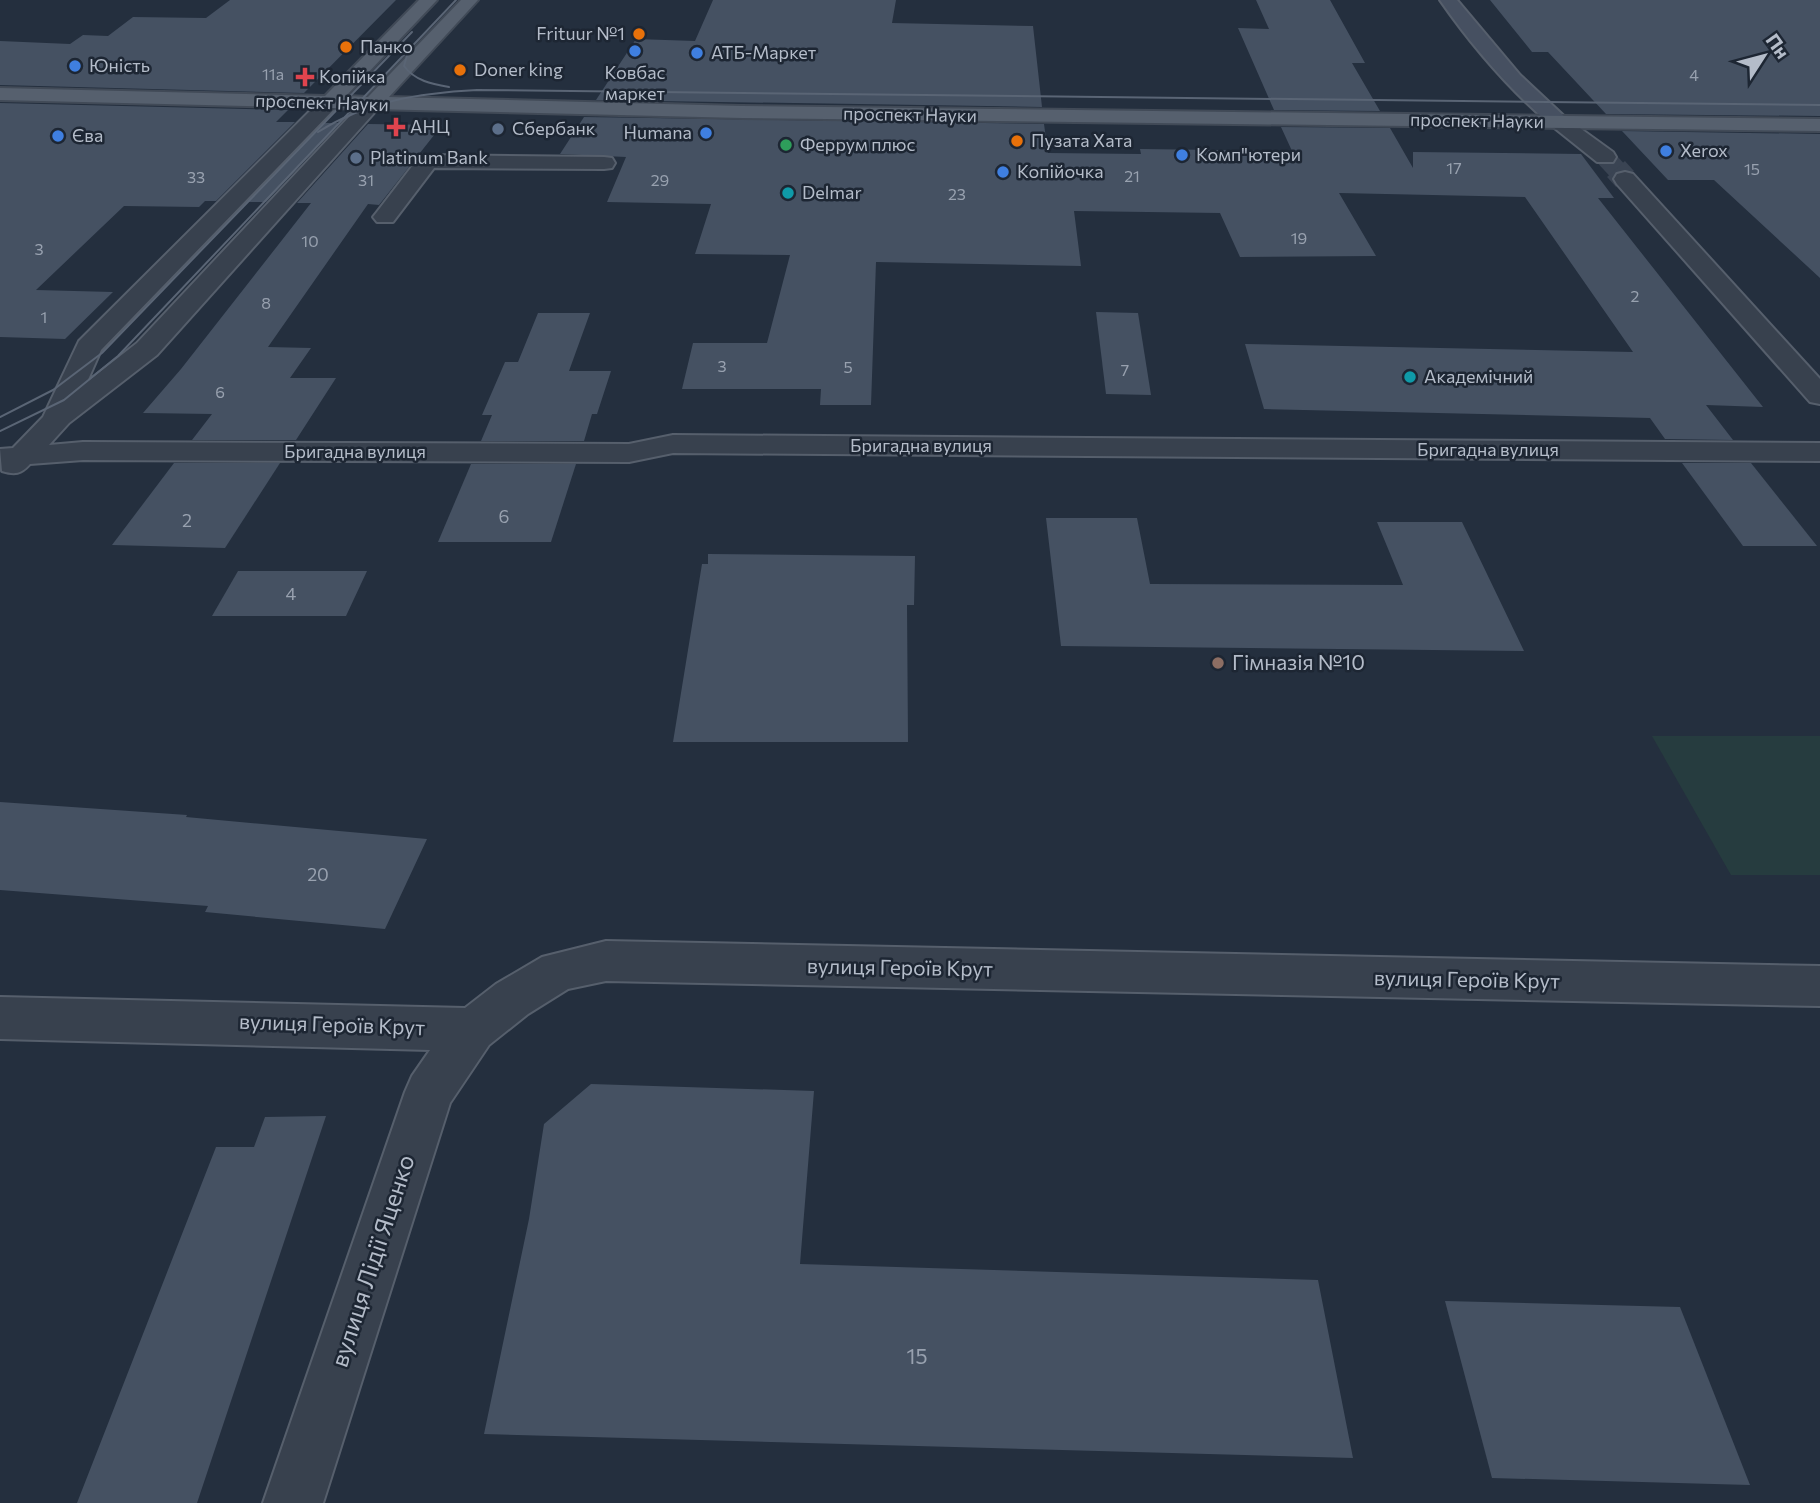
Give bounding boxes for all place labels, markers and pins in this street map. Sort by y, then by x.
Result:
place label: Frituur №1 [536,22,625,44]
marker: Frituur №1 [631,26,647,42]
place label: Панко [360,35,413,57]
marker: Панко [338,39,354,55]
place label: АТБ-Маркет [711,41,817,63]
marker: Ковбас маркет [627,43,643,59]
marker: АТБ-Маркет [689,45,705,61]
place label: Юність [89,54,150,76]
marker: Юність [67,58,83,74]
place label: Doner king [474,58,563,80]
place label: Ковбас маркет [605,61,666,104]
marker: Doner king [452,62,468,78]
place label: Копійка [319,65,385,87]
marker: Копійка [297,69,313,85]
place label: АНЦ [410,115,450,137]
place label: Сбербанк [512,117,596,139]
marker: АНЦ [388,119,404,135]
marker: Сбербанк [490,121,506,137]
place label: Humana [624,121,692,143]
place label: Єва [72,124,103,146]
marker: Humana [698,125,714,141]
marker: Єва [50,128,66,144]
place label: Пузата Хата [1031,129,1132,151]
place label: Феррум плюс [800,133,916,155]
marker: Пузата Хата [1009,133,1025,149]
marker: Феррум плюс [778,137,794,153]
place label: Xerox [1680,139,1728,161]
place label: Комп"ютери [1196,143,1301,165]
marker: Xerox [1658,143,1674,159]
place label: Platinum Bank [370,146,488,168]
marker: Комп"ютери [1174,147,1190,163]
marker: Platinum Bank [348,150,364,166]
place label: Копійочка [1017,160,1104,182]
marker: Копійочка [995,164,1011,180]
place label: Delmar [802,181,862,203]
marker: Delmar [780,185,796,201]
place label: Академічний [1424,365,1533,387]
marker: Академічний [1402,369,1418,385]
place label: Гімназія №10 [1232,649,1365,674]
marker: Гімназія №10 [1210,655,1226,671]

